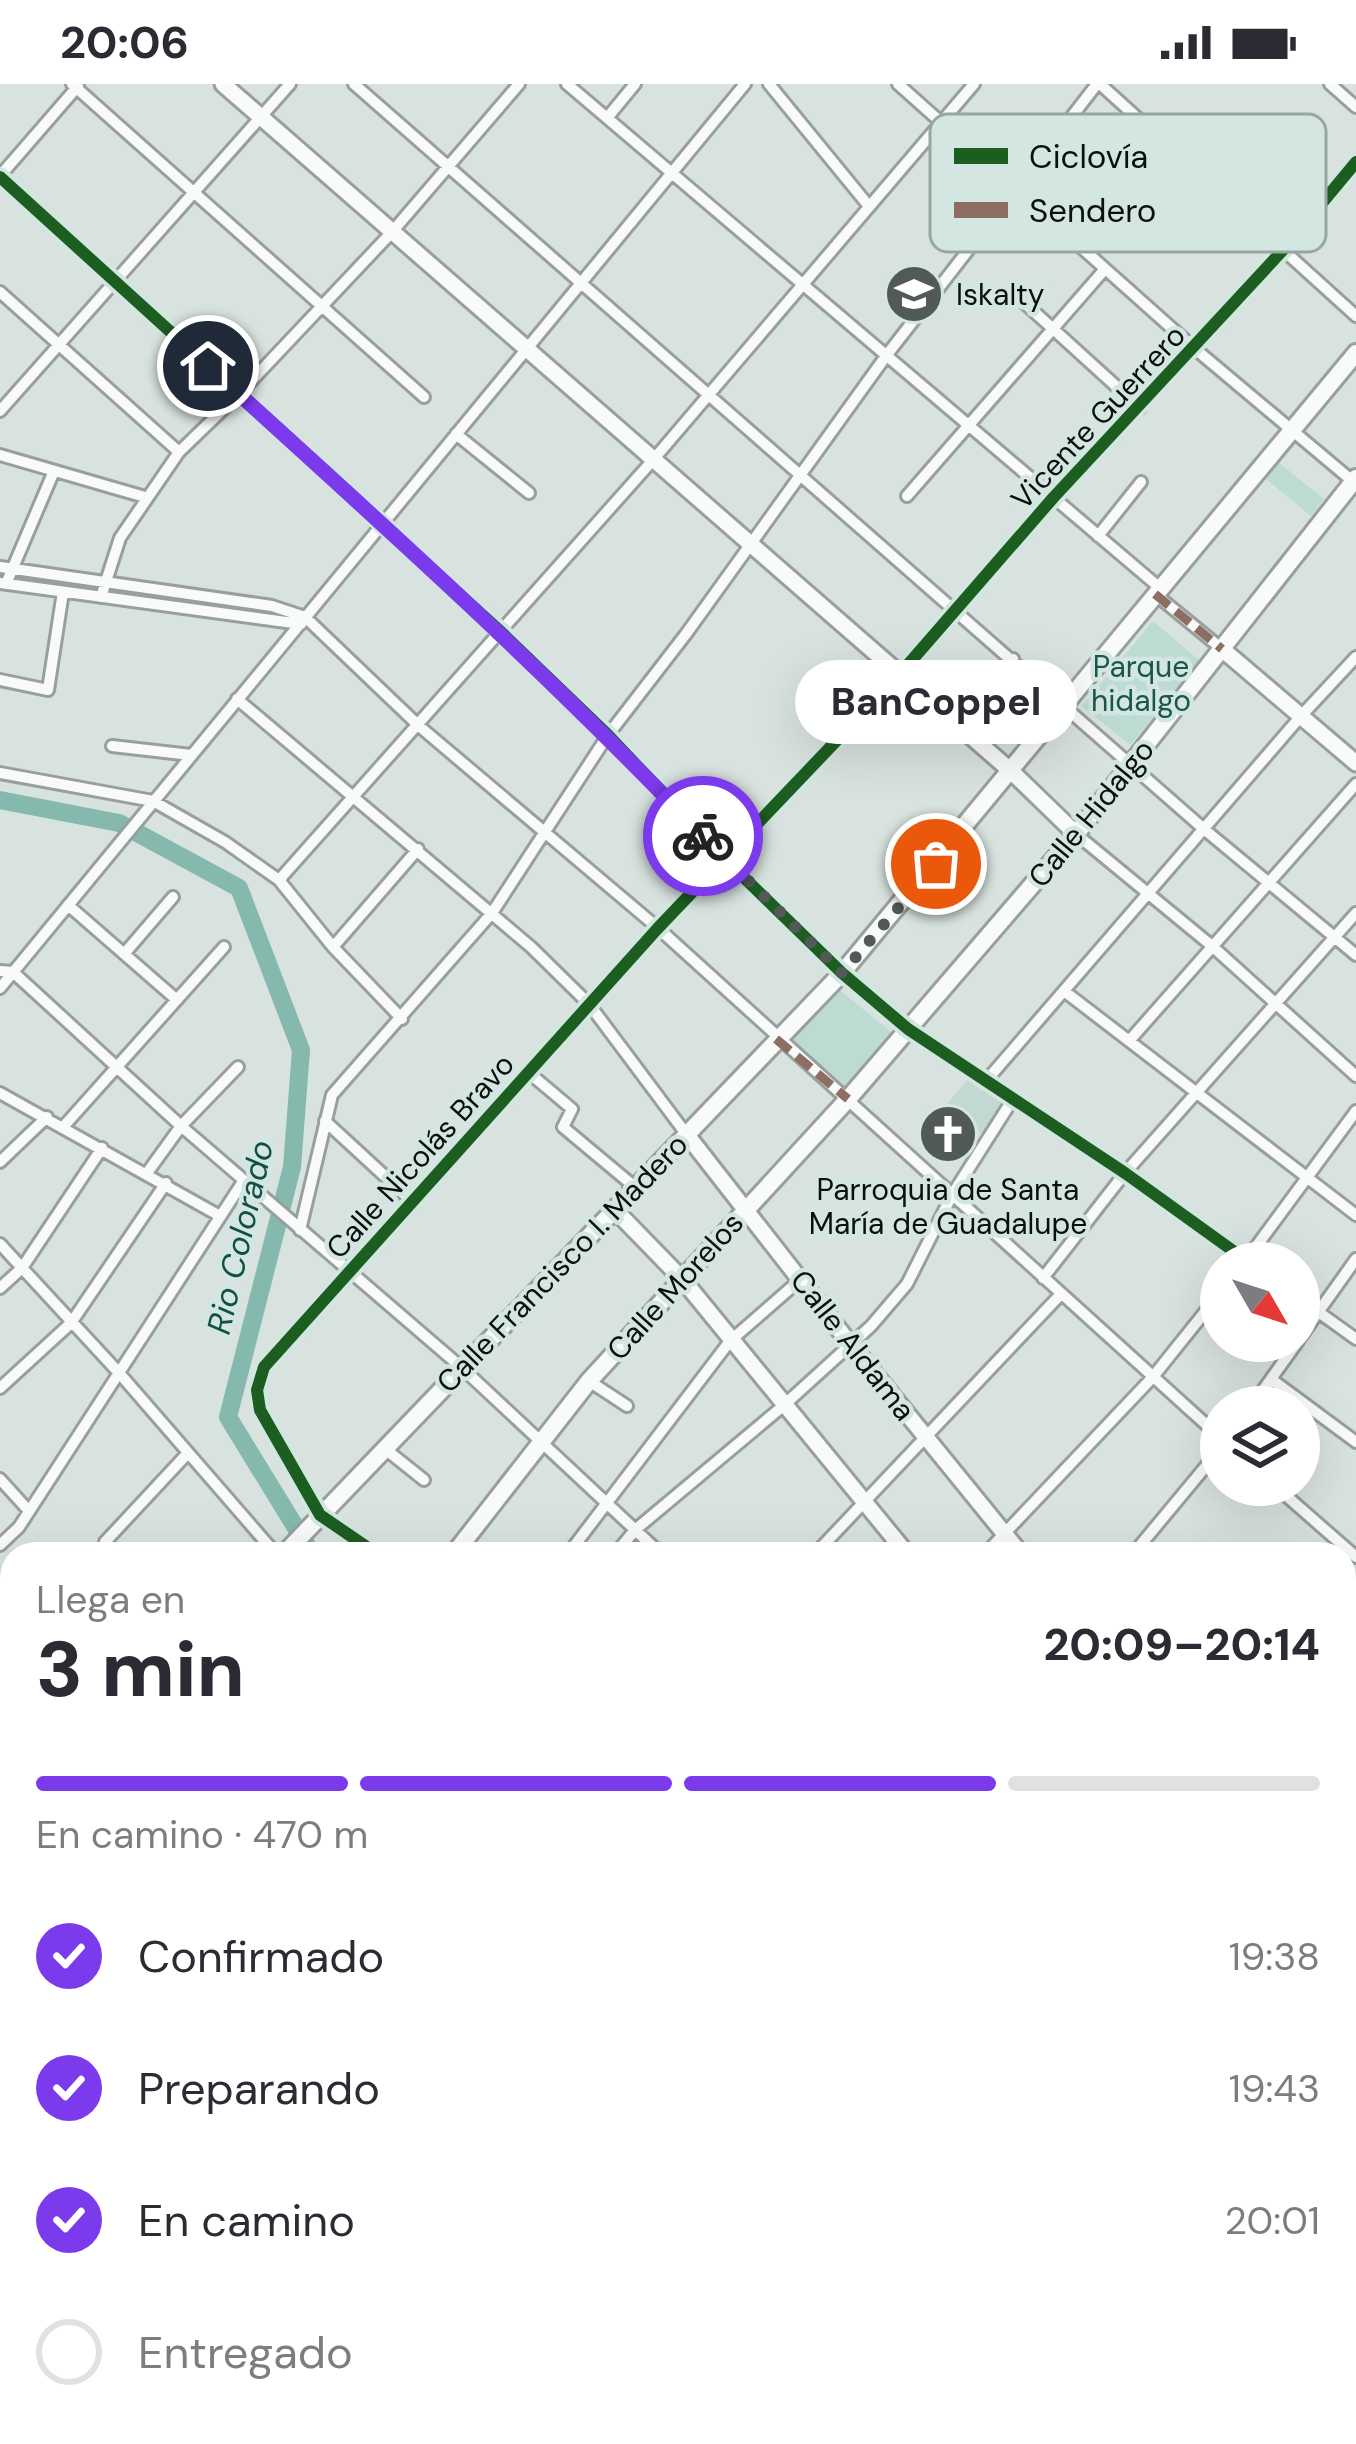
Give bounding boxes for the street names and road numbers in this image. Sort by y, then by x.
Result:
street label: Vicente Guerrero [1002,316,1194,518]
street label: Calle Hidalgo [1019,731,1163,895]
street label: Calle Nicolás Bravo [318,1045,522,1267]
street label: Calle Francisco I. Madero [428,1125,696,1401]
street label: Calle Morelos [598,1204,752,1368]
street label: Calle Aldama [782,1262,924,1428]

